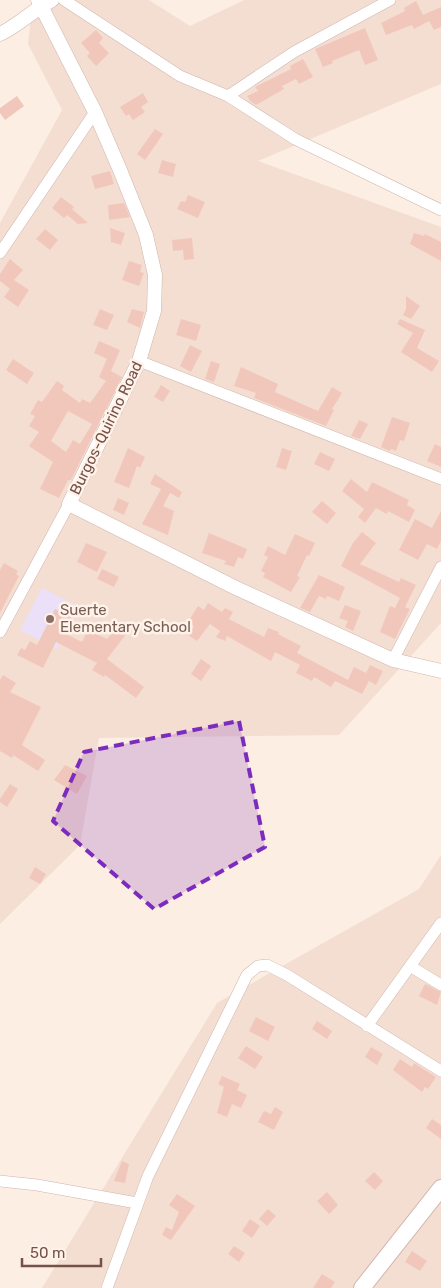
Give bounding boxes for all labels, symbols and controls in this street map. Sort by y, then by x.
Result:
street label: Burgos-Quirino Road [66,358,146,498]
place label: Suerte Elementary School [60,601,191,636]
marker: Suerte Elementary School [44,613,56,625]
scale bar [22,1236,101,1268]
text: 50 m [30,1244,65,1262]

